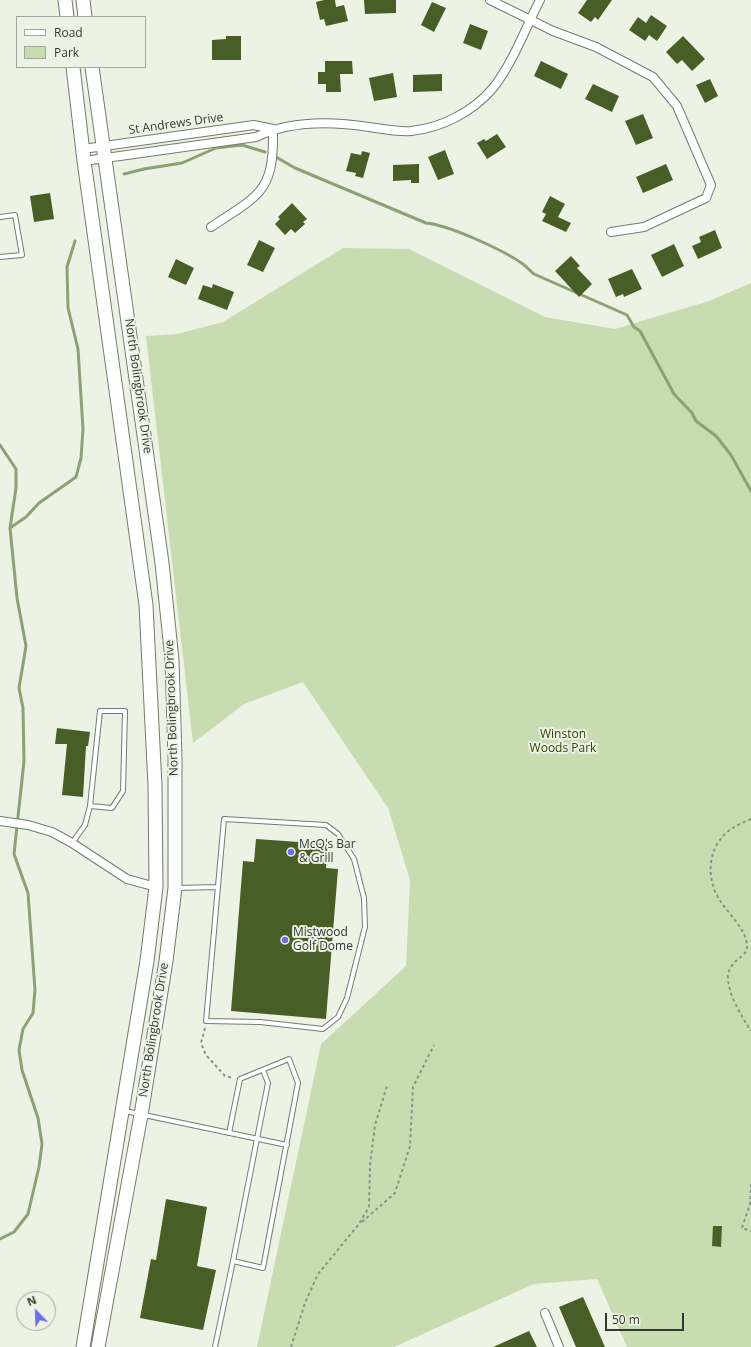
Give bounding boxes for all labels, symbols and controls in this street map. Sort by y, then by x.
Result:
legend [16,16,146,68]
text: Road [54,24,83,41]
text: Park [54,44,79,61]
street label: St Andrews Drive [128,110,224,138]
street label: North Bolingbrook Drive [121,318,155,454]
street label: North Bolingbrook Drive [162,640,182,776]
park label: Winston Woods Park [530,728,596,756]
place label: McQ's Bar & Grill [299,838,356,866]
marker: McQ's Bar & Grill [286,847,296,857]
place label: Mistwood Golf Dome [293,926,353,954]
marker: Mistwood Golf Dome [280,935,290,945]
street label: North Bolingbrook Drive [136,962,172,1098]
north arrow [16,1291,56,1331]
text: N [24,1292,39,1309]
scale bar [607,1305,686,1331]
text: 50 m [612,1311,640,1328]

